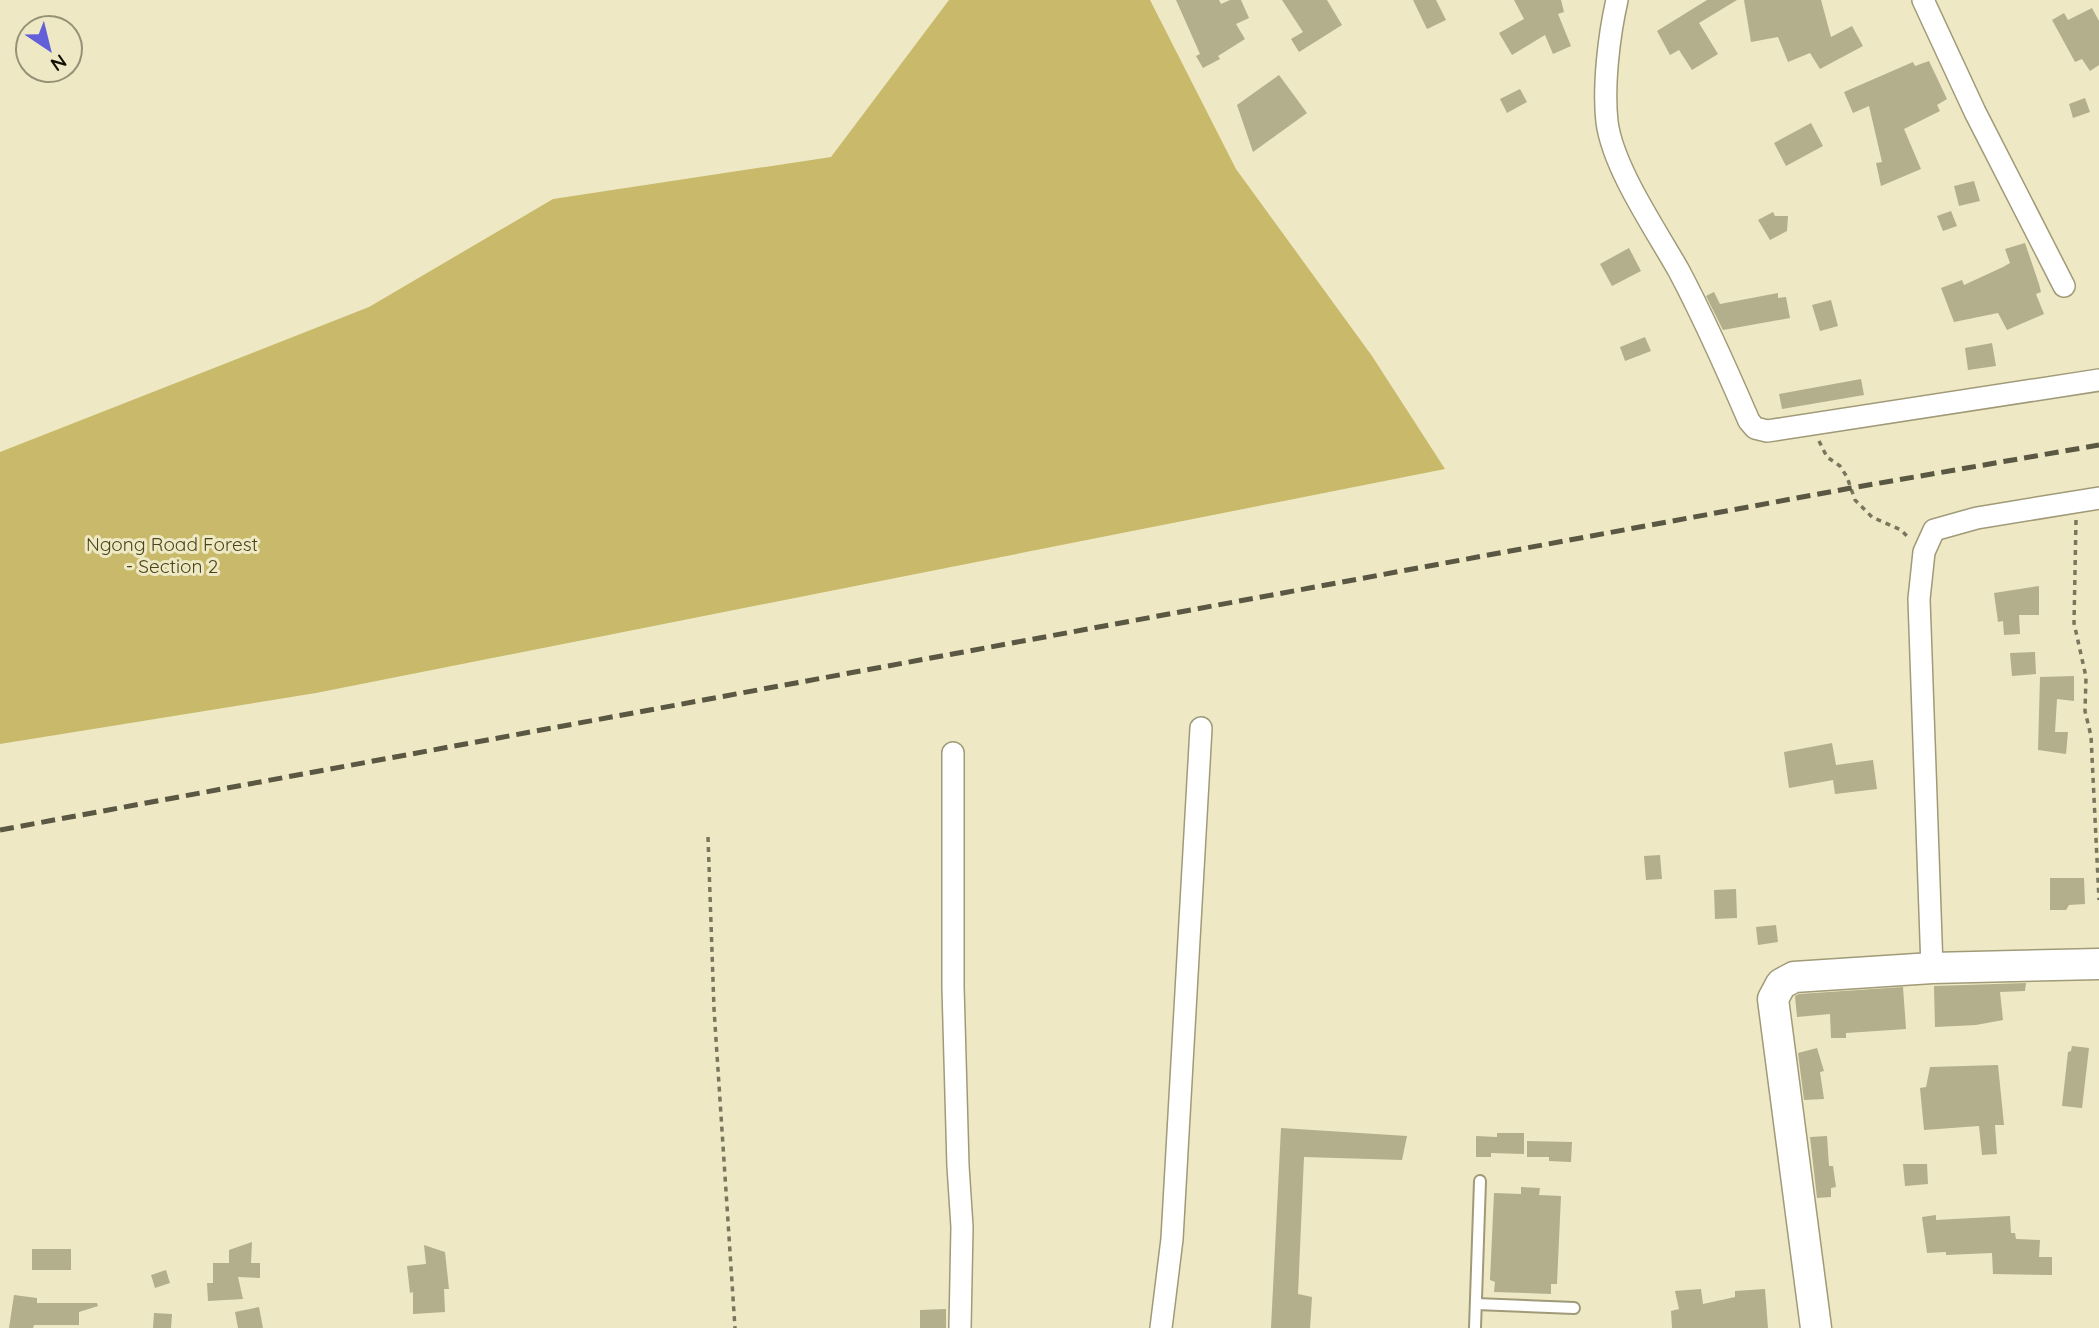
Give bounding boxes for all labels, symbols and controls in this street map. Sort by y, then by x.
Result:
north arrow [14,14,84,84]
text: N [46,49,71,77]
park label: Ngong Road Forest - Section 2 [86,532,258,578]

